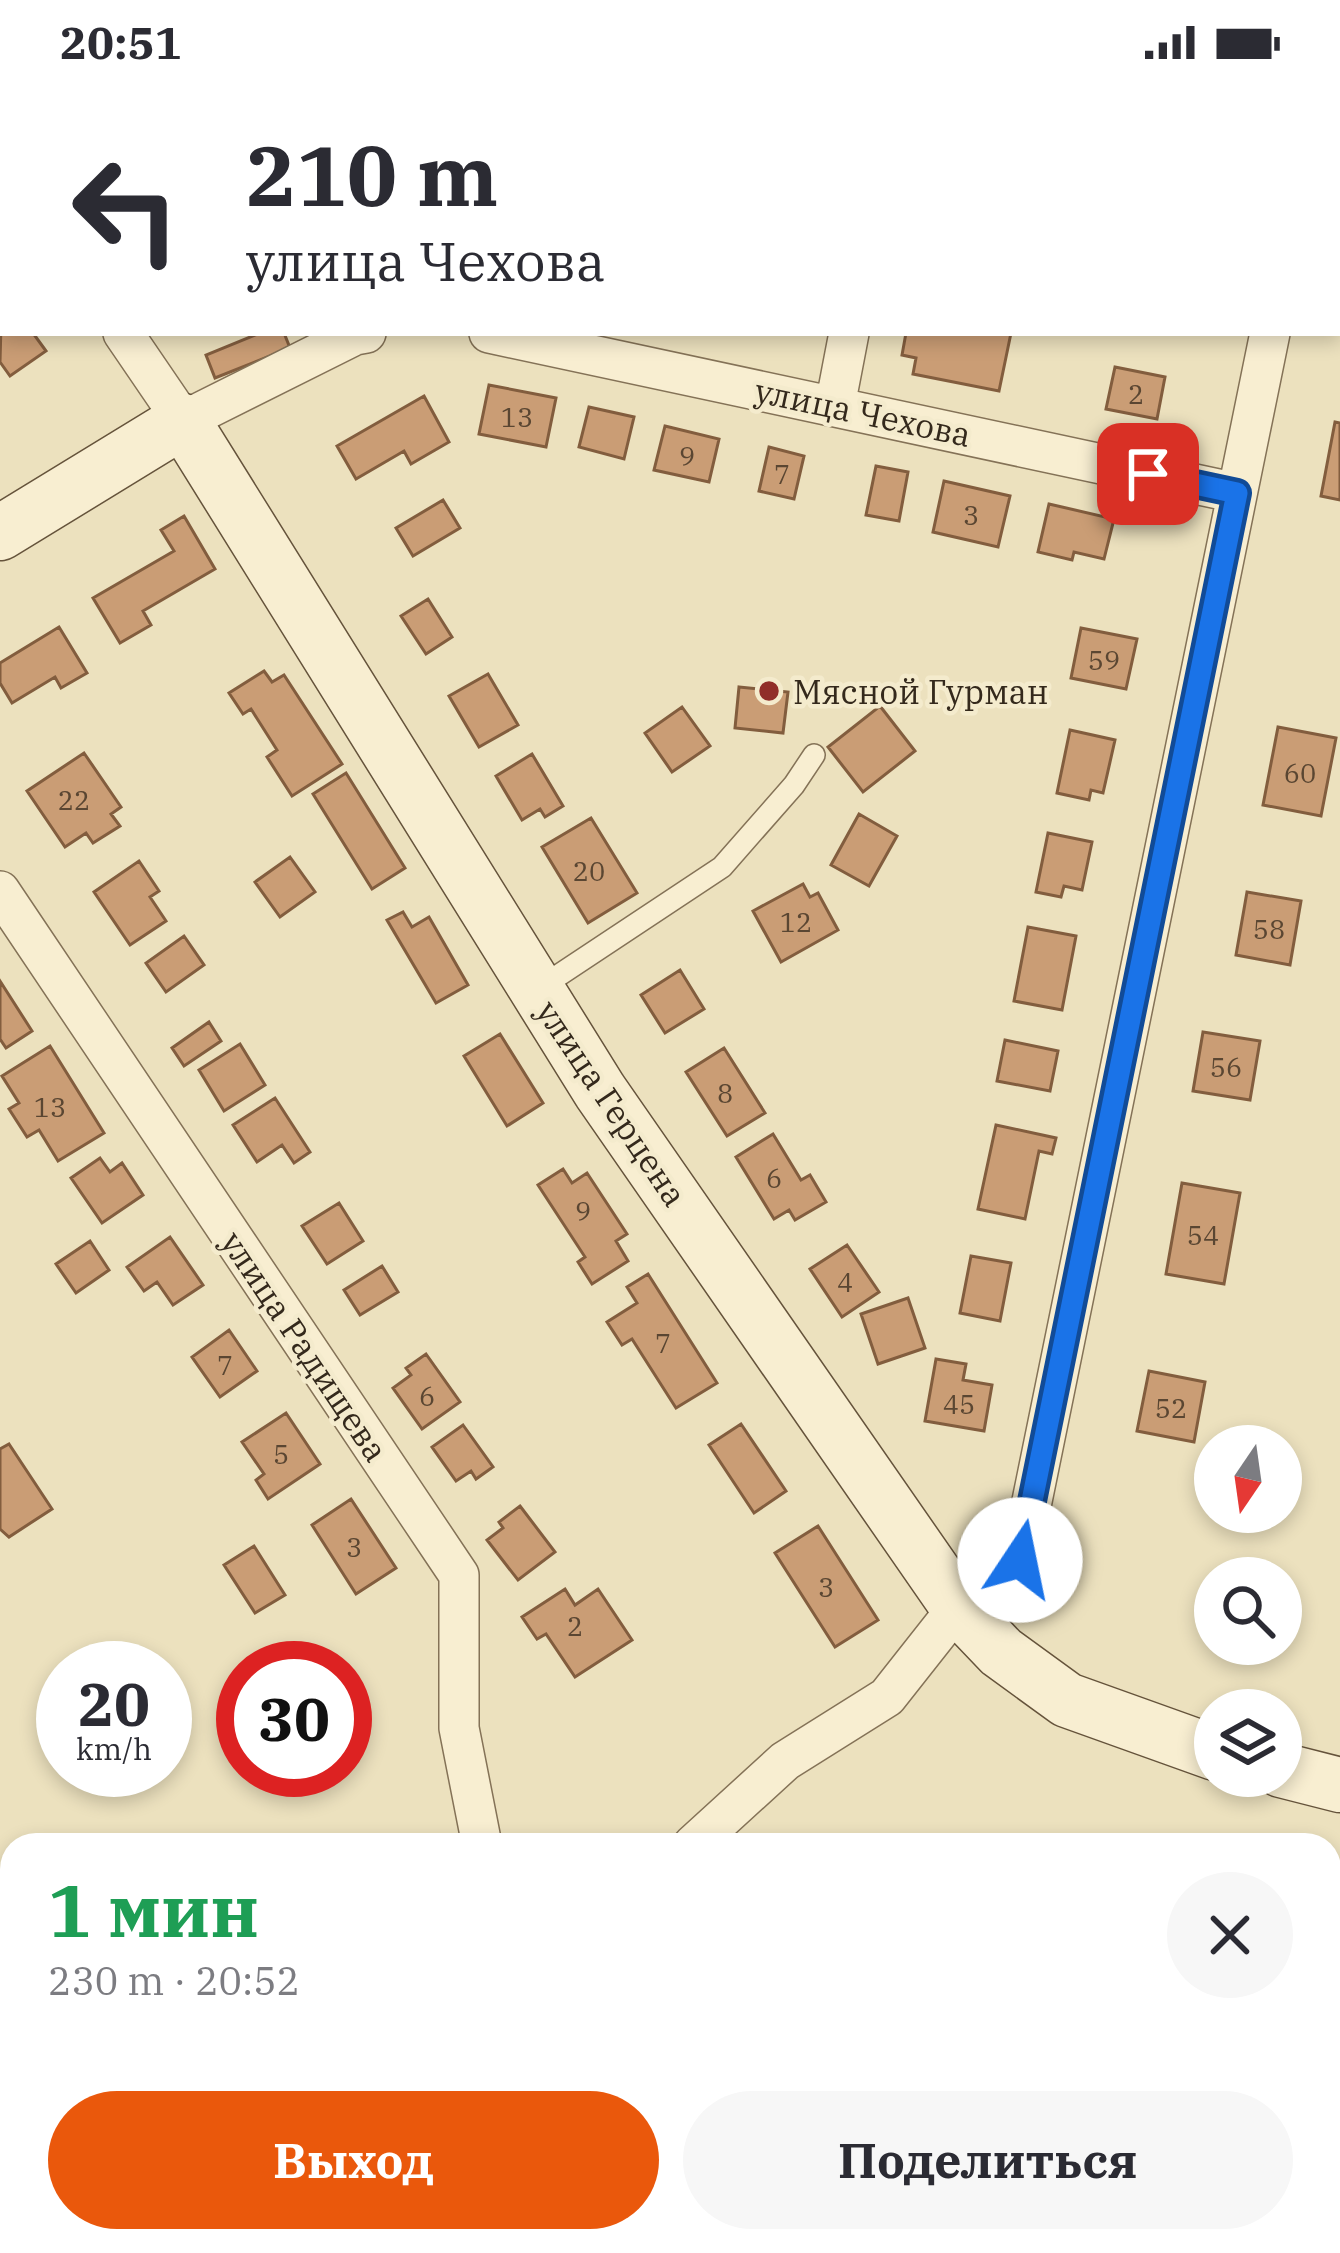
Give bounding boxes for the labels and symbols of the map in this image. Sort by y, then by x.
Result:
street label: улица Чехова [751,368,975,456]
house number: 2 [1128,376,1144,411]
house number: 13 [501,399,533,434]
pin [1097,423,1199,525]
house number: 9 [679,438,695,473]
house number: 7 [774,456,790,491]
house number: 3 [963,497,979,532]
house number: 59 [1088,642,1120,677]
place label: Мясной Гурман [793,670,1049,713]
marker: Мясной Гурман [756,678,782,704]
house number: 60 [1284,755,1316,790]
house number: 22 [58,782,90,817]
house number: 20 [573,853,605,888]
house number: 12 [780,904,812,939]
house number: 58 [1253,911,1285,946]
street label: улица Герцена [527,992,697,1214]
house number: 56 [1210,1049,1242,1084]
house number: 8 [717,1075,733,1110]
house number: 13 [34,1089,66,1124]
house number: 6 [766,1160,782,1195]
house number: 9 [575,1193,591,1228]
house number: 54 [1187,1217,1219,1252]
street label: улица Радищева [212,1223,398,1469]
house number: 4 [837,1264,853,1299]
house number: 7 [655,1325,671,1360]
house number: 7 [217,1347,233,1382]
house number: 6 [419,1378,435,1413]
house number: 45 [943,1386,975,1421]
house number: 52 [1155,1390,1187,1425]
north arrow [1194,1425,1302,1533]
house number: 5 [273,1436,289,1471]
position arrow [957,1497,1083,1623]
house number: 3 [346,1529,362,1564]
house number: 3 [818,1569,834,1604]
house number: 2 [567,1608,583,1643]
speed limit sign: 30 [216,1641,372,1797]

